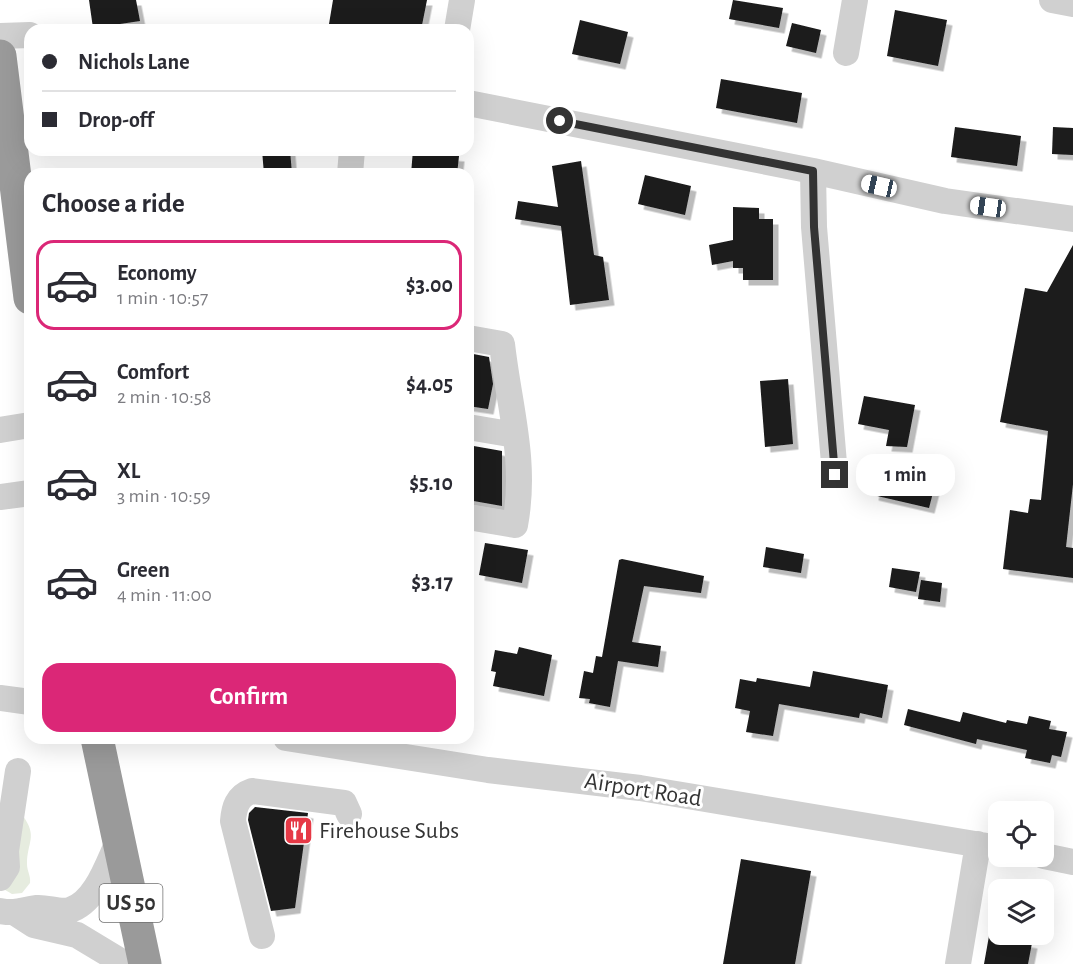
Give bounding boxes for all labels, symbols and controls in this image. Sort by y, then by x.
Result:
text: Nichols Lane [78,51,190,73]
route start [546,107,573,134]
text: Drop-off [78,109,154,131]
car [859,173,899,199]
text: Choose a ride [42,190,185,217]
car [969,196,1007,218]
icon: car [45,258,99,312]
text: Economy [117,262,197,284]
text: $3.00 [406,274,453,296]
text: 1 min · 10:57 [117,288,208,308]
icon: car [45,357,99,411]
text: Comfort [117,361,189,383]
text: $4.05 [406,373,453,395]
text: 2 min · 10:58 [117,387,212,407]
callout: 1 min [856,454,955,496]
icon: car [45,456,99,510]
text: XL [117,460,140,482]
route end [821,461,848,488]
text: 1 min [884,465,927,485]
text: $5.10 [409,472,453,494]
text: 3 min · 10:59 [117,486,211,506]
icon: car [45,555,99,609]
text: Green [117,559,170,581]
text: $3.17 [411,571,453,593]
text: 4 min · 11:00 [117,585,212,605]
button: Confirm [42,663,456,732]
street label: Airport Road [583,769,703,811]
map controls [988,801,1054,945]
button: locate [988,801,1054,867]
restaurant icon: Firehouse Subs [282,815,314,847]
place label: Firehouse Subs [319,819,459,843]
button: layers [988,879,1054,945]
road number: US 50 [100,884,162,922]

